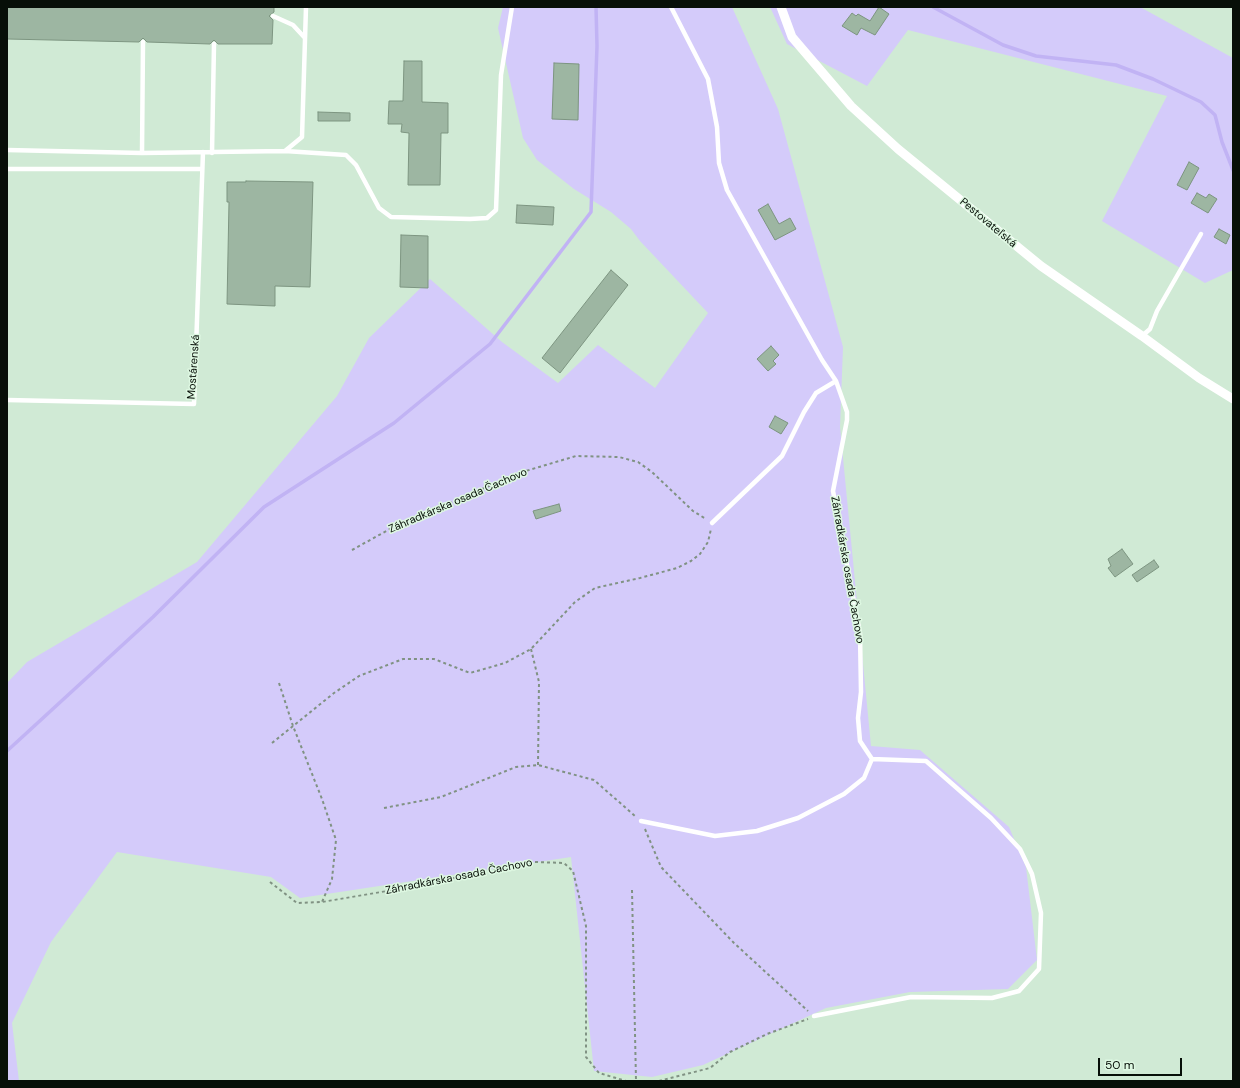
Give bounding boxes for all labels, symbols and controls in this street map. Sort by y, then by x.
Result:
street label: Pestovateľská [957,195,1019,251]
street label: Mostárenská [185,334,203,400]
street label: Záhradkárska osada Čachovo [387,466,529,536]
street label: Záhradkárska osada Čachovo [828,495,866,645]
street label: Záhradkárska osada Čachovo [384,856,534,898]
scale bar [1100,1050,1184,1076]
text: 50 m [1105,1057,1134,1073]

